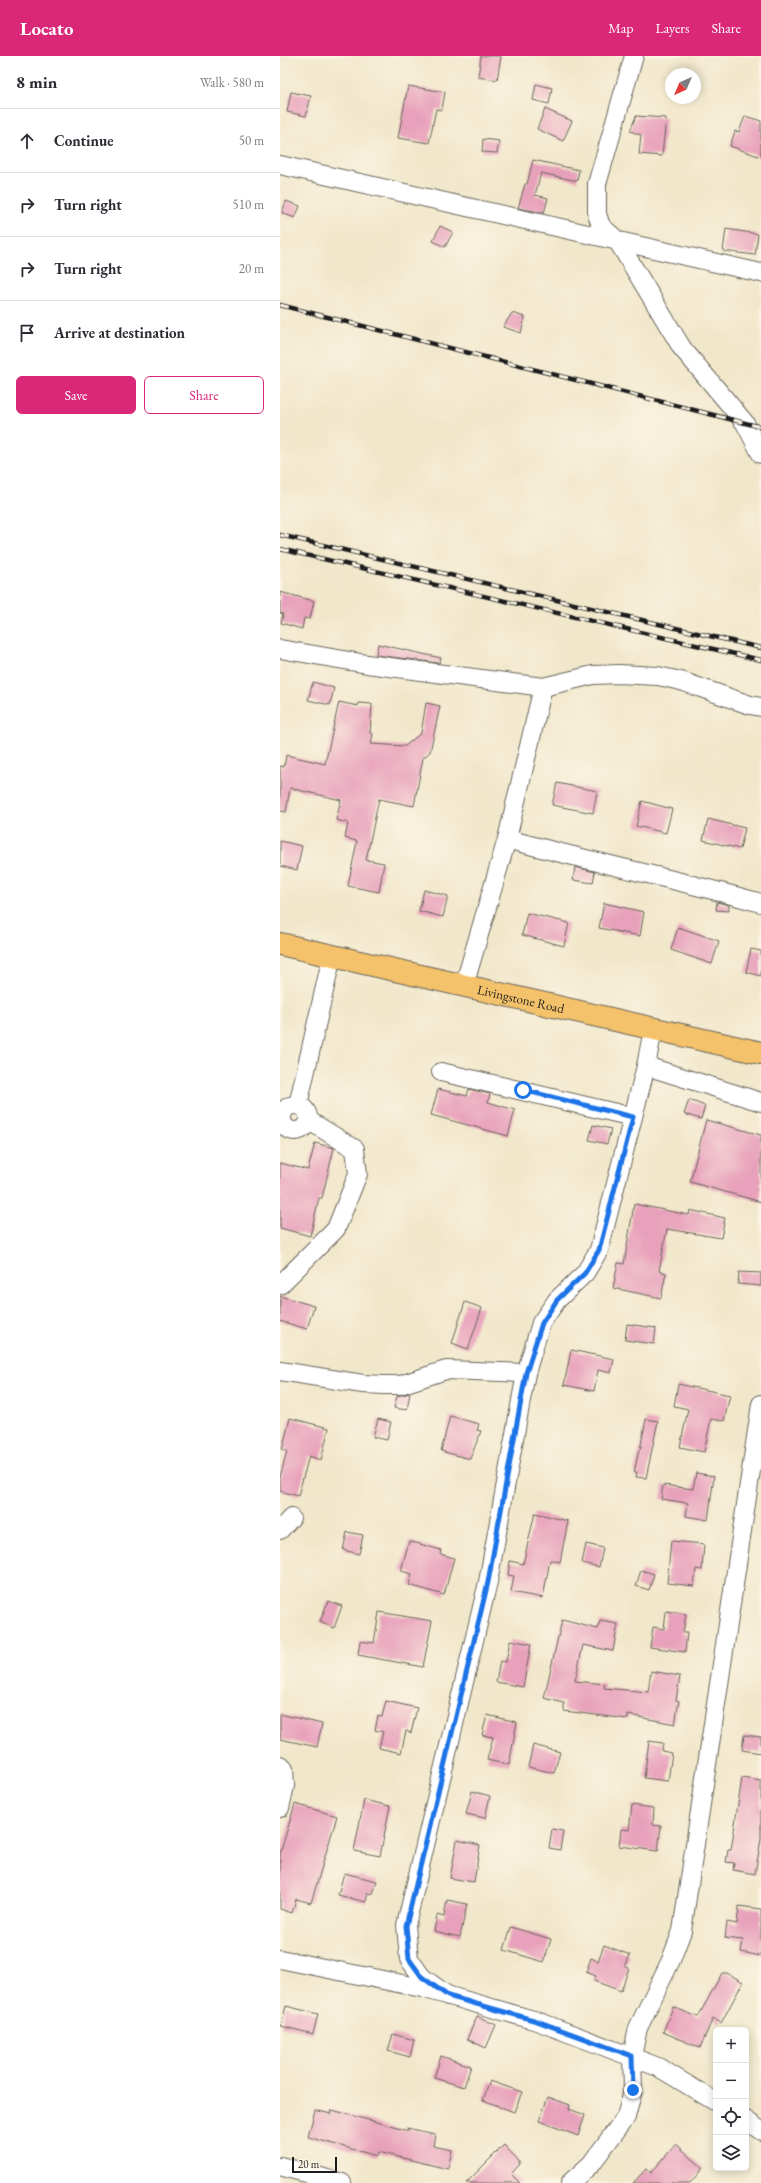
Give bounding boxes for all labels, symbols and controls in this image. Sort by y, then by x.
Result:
text: Locato [20,16,74,41]
text: Map [608,19,633,37]
text: Layers [655,19,690,37]
text: Share [712,19,741,37]
north arrow [665,68,701,104]
text: 8 min [16,71,57,93]
text: Walk · 580 m [200,74,264,91]
icon: ahead [16,130,38,152]
text: Continue [54,131,114,150]
text: 50 m [239,132,264,149]
icon: right [16,194,38,216]
text: Turn right [54,195,122,214]
text: 510 m [233,196,264,213]
icon: right [16,258,38,280]
text: Turn right [54,259,122,278]
text: 20 m [239,260,264,277]
icon: arrive [16,322,38,344]
text: Arrive at destination [54,323,185,342]
button: Save [16,376,136,414]
button: Share [144,376,264,414]
street label: Livingstone Road [476,981,566,1017]
route start [514,1081,532,1099]
map controls [713,2027,749,2171]
button: + [713,2027,749,2063]
button: − [713,2063,749,2099]
route end [624,2081,642,2099]
button: locate [713,2099,749,2135]
button: layers [713,2135,749,2171]
scale bar [292,2155,337,2174]
text: 20 m [298,2157,319,2171]

